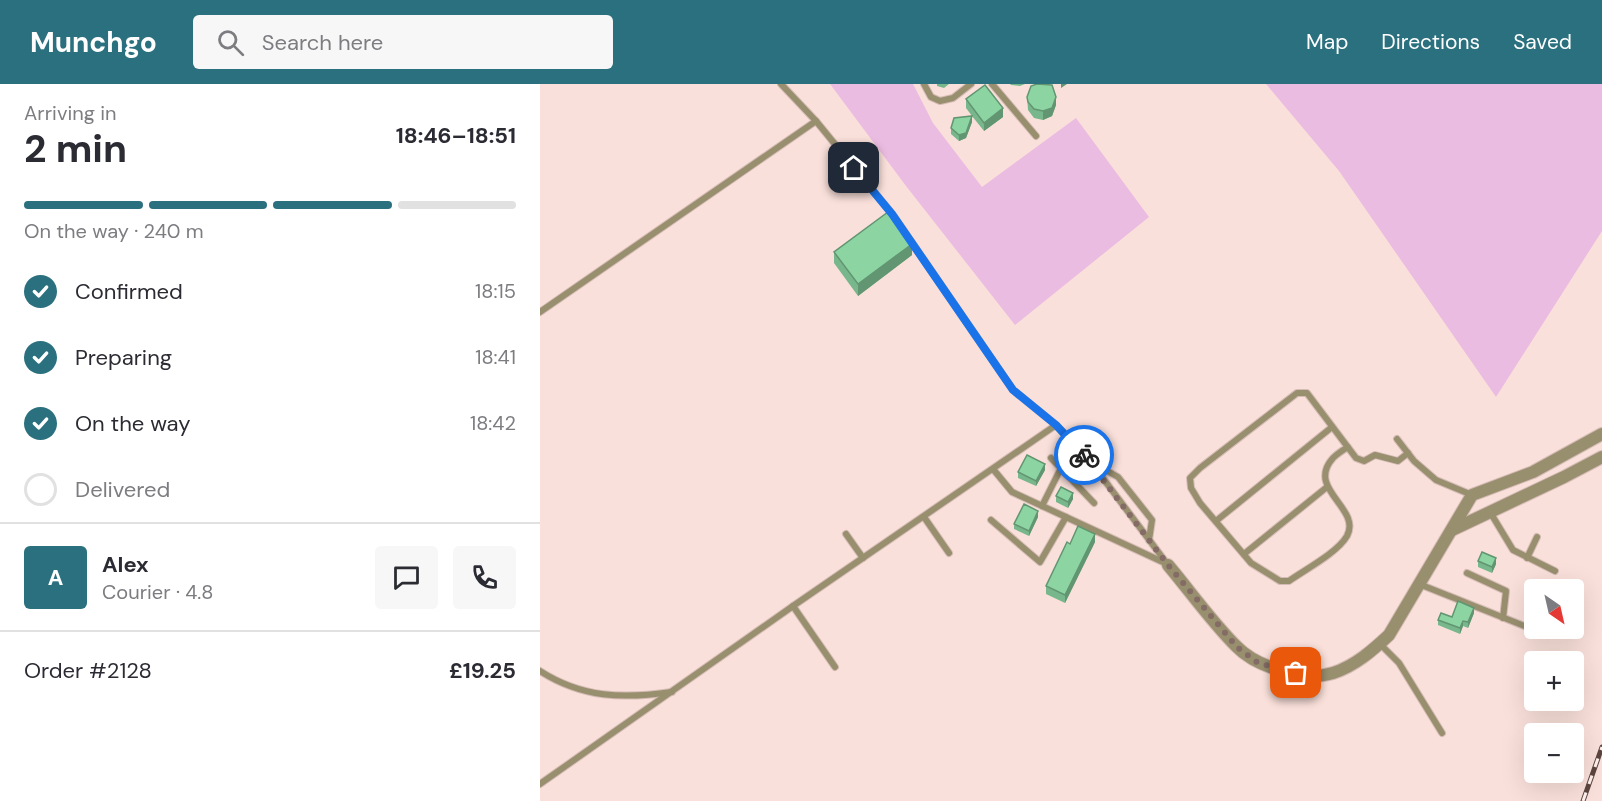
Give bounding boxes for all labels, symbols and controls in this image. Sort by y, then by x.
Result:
search box [193,15,613,69]
text: Munchgo [30,24,157,61]
icon: search [214,26,247,59]
text: Search here [262,28,383,57]
text: Map [1306,28,1348,56]
text: Directions [1381,28,1480,56]
text: Saved [1513,28,1572,56]
text: Arriving in [24,100,116,126]
text: 18:46–18:51 [396,121,516,150]
text: 2 min [24,123,127,174]
pin [828,142,879,193]
icon: home [837,151,870,184]
text: On the way · 240 m [24,218,204,244]
icon: check [24,275,57,308]
text: Confirmed [75,277,183,306]
text: 18:15 [475,278,516,304]
icon: check [24,341,57,374]
text: Preparing [75,343,172,372]
text: 18:41 [475,344,516,370]
icon: check [24,407,57,440]
text: On the way [75,409,190,438]
text: 18:42 [470,410,516,436]
courier [1054,425,1114,485]
icon: bike [1068,439,1101,472]
text: Delivered [75,475,170,504]
button: chat [375,546,438,609]
button: phone [453,546,516,609]
text: Alex [102,550,149,579]
text: A [48,563,63,592]
text: Courier · 4.8 [102,579,213,605]
north arrow [1524,579,1584,639]
map controls [1524,579,1584,783]
pin [1270,647,1321,698]
button: + [1524,651,1584,711]
text: Order #2128 [24,656,152,685]
text: £19.25 [449,656,516,685]
icon: bag [1279,656,1312,689]
button: − [1524,723,1584,783]

